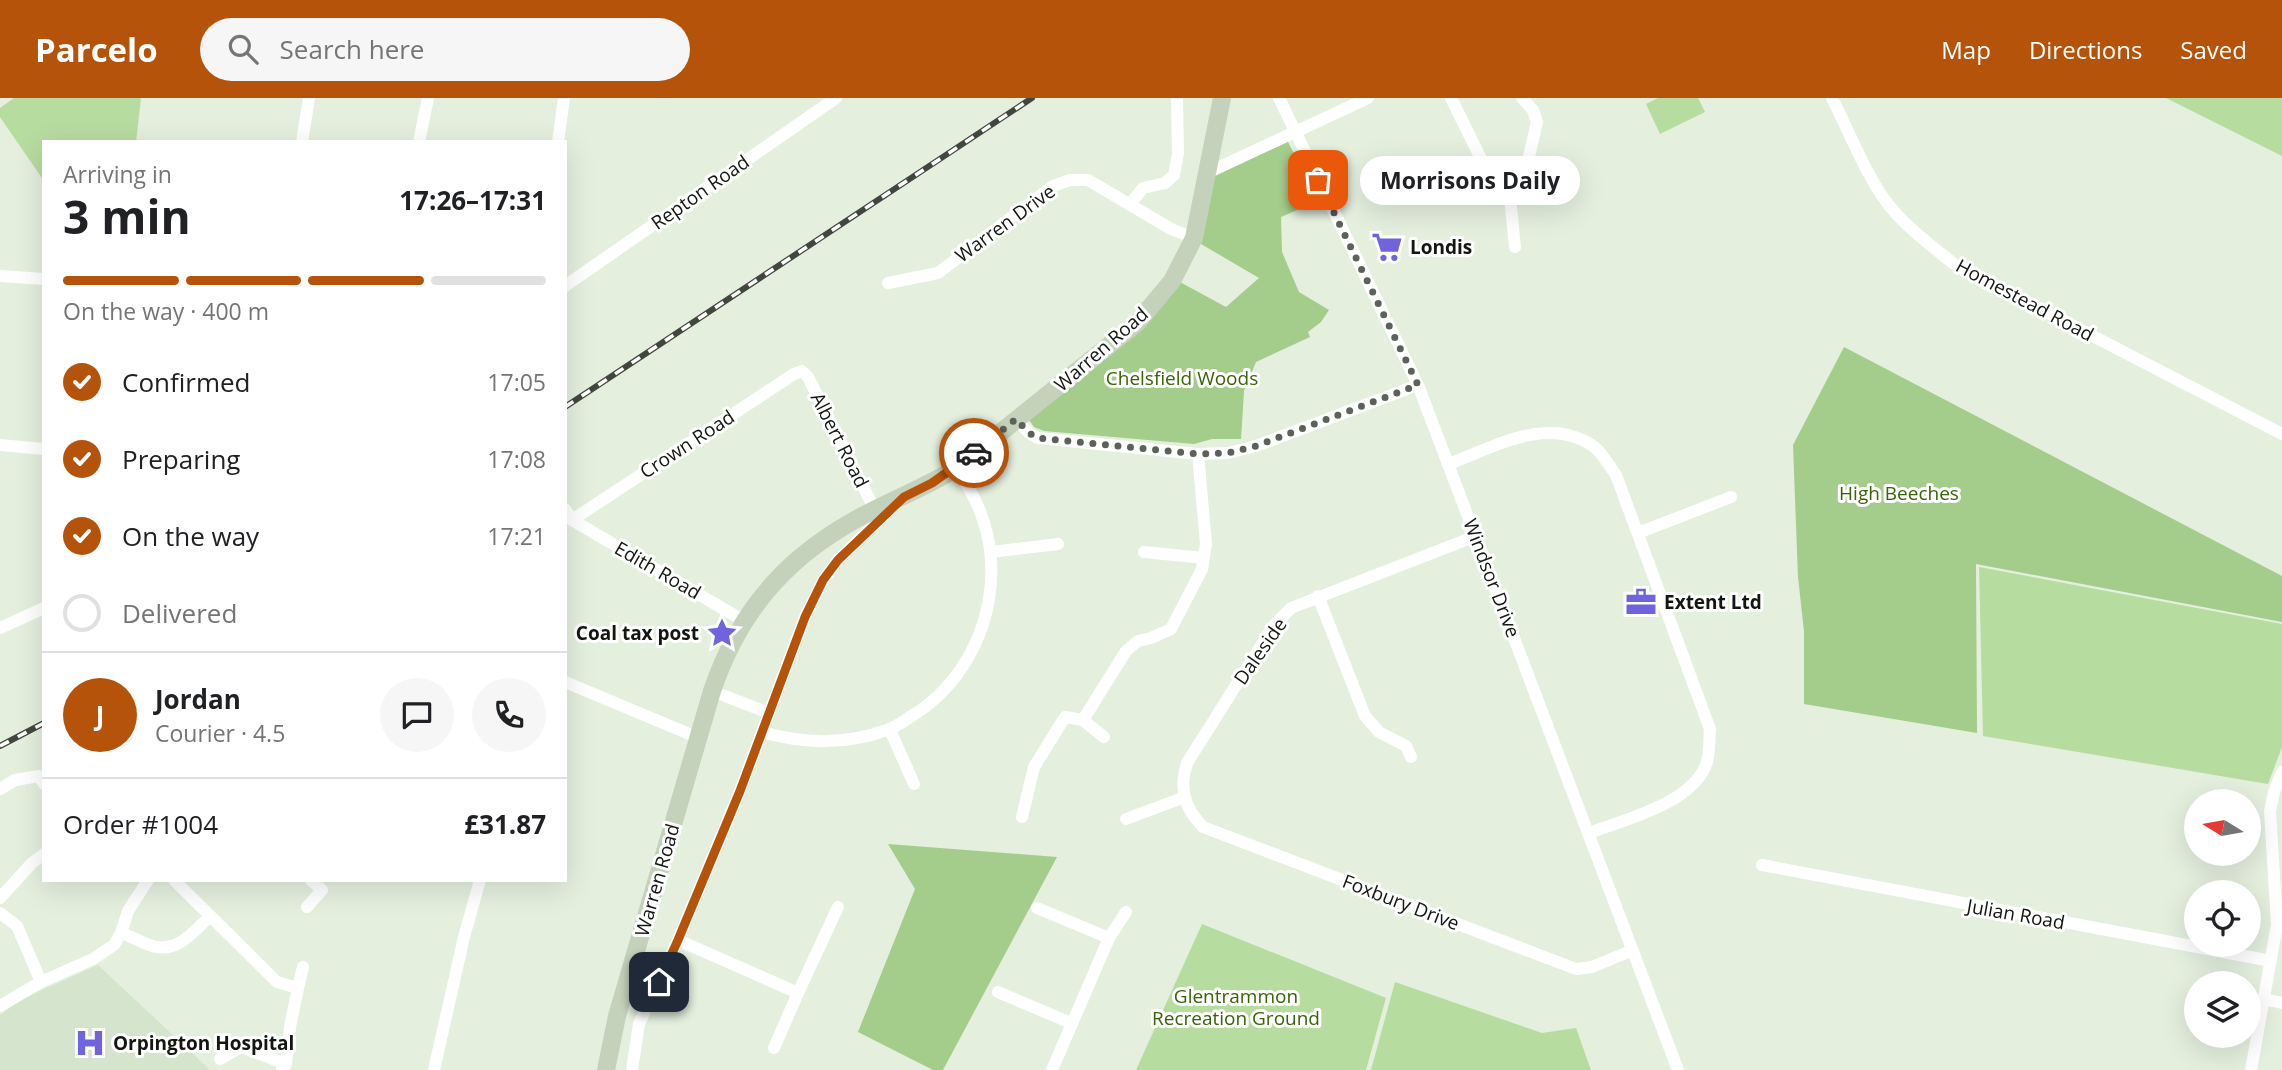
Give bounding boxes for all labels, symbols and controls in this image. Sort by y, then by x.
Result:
search box [200,18,690,81]
text: Parcelo [35,27,158,72]
icon: search [224,30,262,68]
text: Search here [280,31,424,67]
text: Map [1941,33,1991,66]
text: Directions [2029,33,2142,66]
text: Saved [2180,33,2247,66]
street label: Repton Road [646,149,754,235]
pin [1288,150,1348,210]
callout: Morrisons Daily [1360,155,1580,204]
text: Arriving in [63,158,172,190]
icon: bag [1299,161,1337,199]
text: Morrisons Daily [1380,164,1560,196]
street label: Warren Drive [950,178,1060,268]
text: 17:26–17:31 [399,182,546,218]
text: 3 min [63,185,191,247]
supermarket icon: Londis [1370,230,1404,264]
place label: Londis [1410,234,1472,260]
street label: Homestead Road [1952,253,2098,347]
text: On the way · 400 m [63,295,269,327]
street label: Warren Road [1049,301,1153,397]
icon: check [63,363,101,401]
text: Confirmed [122,364,250,400]
park label: Chelsfield Woods [1106,365,1258,391]
text: 17:05 [487,366,546,398]
street label: Albert Road [805,388,875,492]
street label: Crown Road [635,404,739,484]
courier [939,418,1009,488]
icon: car [955,434,993,472]
icon: check [63,440,101,478]
text: Preparing [122,441,240,477]
text: 17:08 [487,443,546,475]
park label: High Beeches [1839,480,1959,506]
street label: Windsor Drive [1457,515,1527,641]
icon: check [63,517,101,555]
text: On the way [122,518,259,554]
text: 17:21 [487,520,546,552]
street label: Edith Road [610,535,706,605]
office icon: Extent Ltd [1624,585,1658,619]
place label: Extent Ltd [1664,589,1762,615]
text: Delivered [122,595,237,631]
street label: Daleside [1228,612,1292,690]
place icon: Coal tax post [705,616,739,650]
place label: Coal tax post [576,620,699,646]
button: chat [380,678,454,752]
button: phone [472,678,546,752]
text: Jordan [155,681,241,717]
text: J [96,697,104,733]
text: Courier · 4.5 [155,717,285,749]
north arrow [2184,789,2261,866]
map controls [2184,789,2261,1048]
text: Order #1004 [63,806,218,842]
text: £31.87 [464,806,546,842]
street label: Warren Road [628,821,686,939]
street label: Foxbury Drive [1339,868,1463,936]
button: locate [2184,880,2261,957]
street label: Julian Road [1963,892,2067,935]
pin [629,952,689,1012]
icon: home [640,963,678,1001]
button: layers [2184,971,2261,1048]
park label: Glentrammon Recreation Ground [1152,983,1320,1031]
hospital icon: Orpington Hospital [73,1026,107,1060]
place label: Orpington Hospital [113,1030,294,1056]

